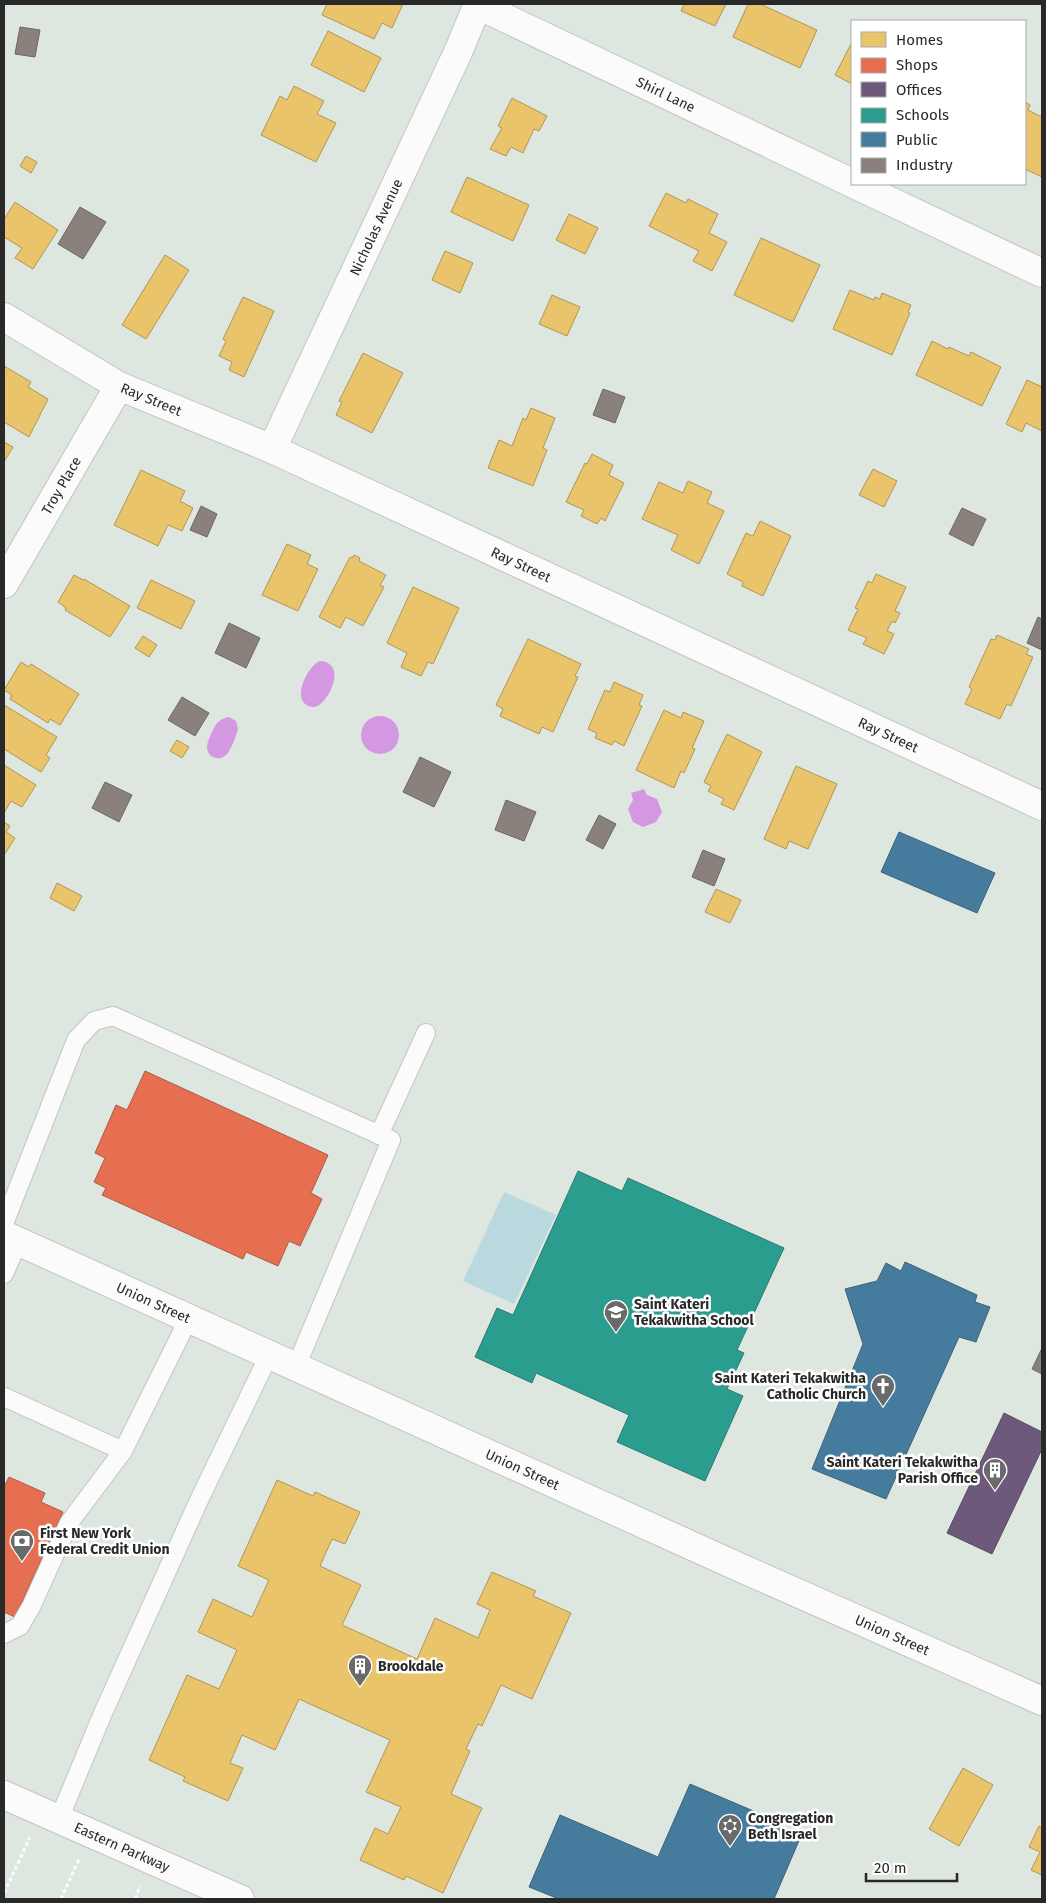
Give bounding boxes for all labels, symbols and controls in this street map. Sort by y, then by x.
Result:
legend [851,20,1026,185]
text: Homes [896,31,943,49]
text: Shops [896,56,938,74]
street label: Shirl Lane [634,73,698,116]
text: Offices [896,81,942,99]
text: Schools [896,106,949,124]
text: Public [896,131,938,149]
text: Industry [896,156,953,174]
street label: Nicholas Avenue [346,176,406,278]
street label: Ray Street [118,379,185,420]
street label: Troy Place [38,453,85,517]
street label: Ray Street [488,543,555,586]
street label: Ray Street [856,714,922,756]
street label: Union Street [114,1278,194,1327]
place label: Saint Kateri Tekakwitha School [634,1296,754,1329]
school or university icon: Saint Kateri Tekakwitha School [603,1299,629,1333]
place label: Saint Kateri Tekakwitha Catholic Church [714,1370,866,1403]
church icon: Saint Kateri Tekakwitha Catholic Church [870,1373,896,1407]
street label: Union Street [483,1445,563,1494]
place label: Saint Kateri Tekakwitha Parish Office [826,1454,978,1487]
building icon: Saint Kateri Tekakwitha Parish Office [982,1457,1008,1491]
place label: First New York Federal Credit Union [40,1525,170,1558]
bank icon: First New York Federal Credit Union [9,1528,35,1562]
street label: Union Street [852,1611,933,1659]
building icon: Brookdale [347,1653,373,1687]
place label: Brookdale [378,1658,444,1675]
place label: Congregation Beth Israel [748,1810,833,1843]
synagogue icon: Congregation Beth Israel [717,1813,743,1847]
street label: Eastern Parkway [72,1818,173,1876]
scale bar [866,1850,957,1882]
text: 20 m [874,1859,907,1877]

